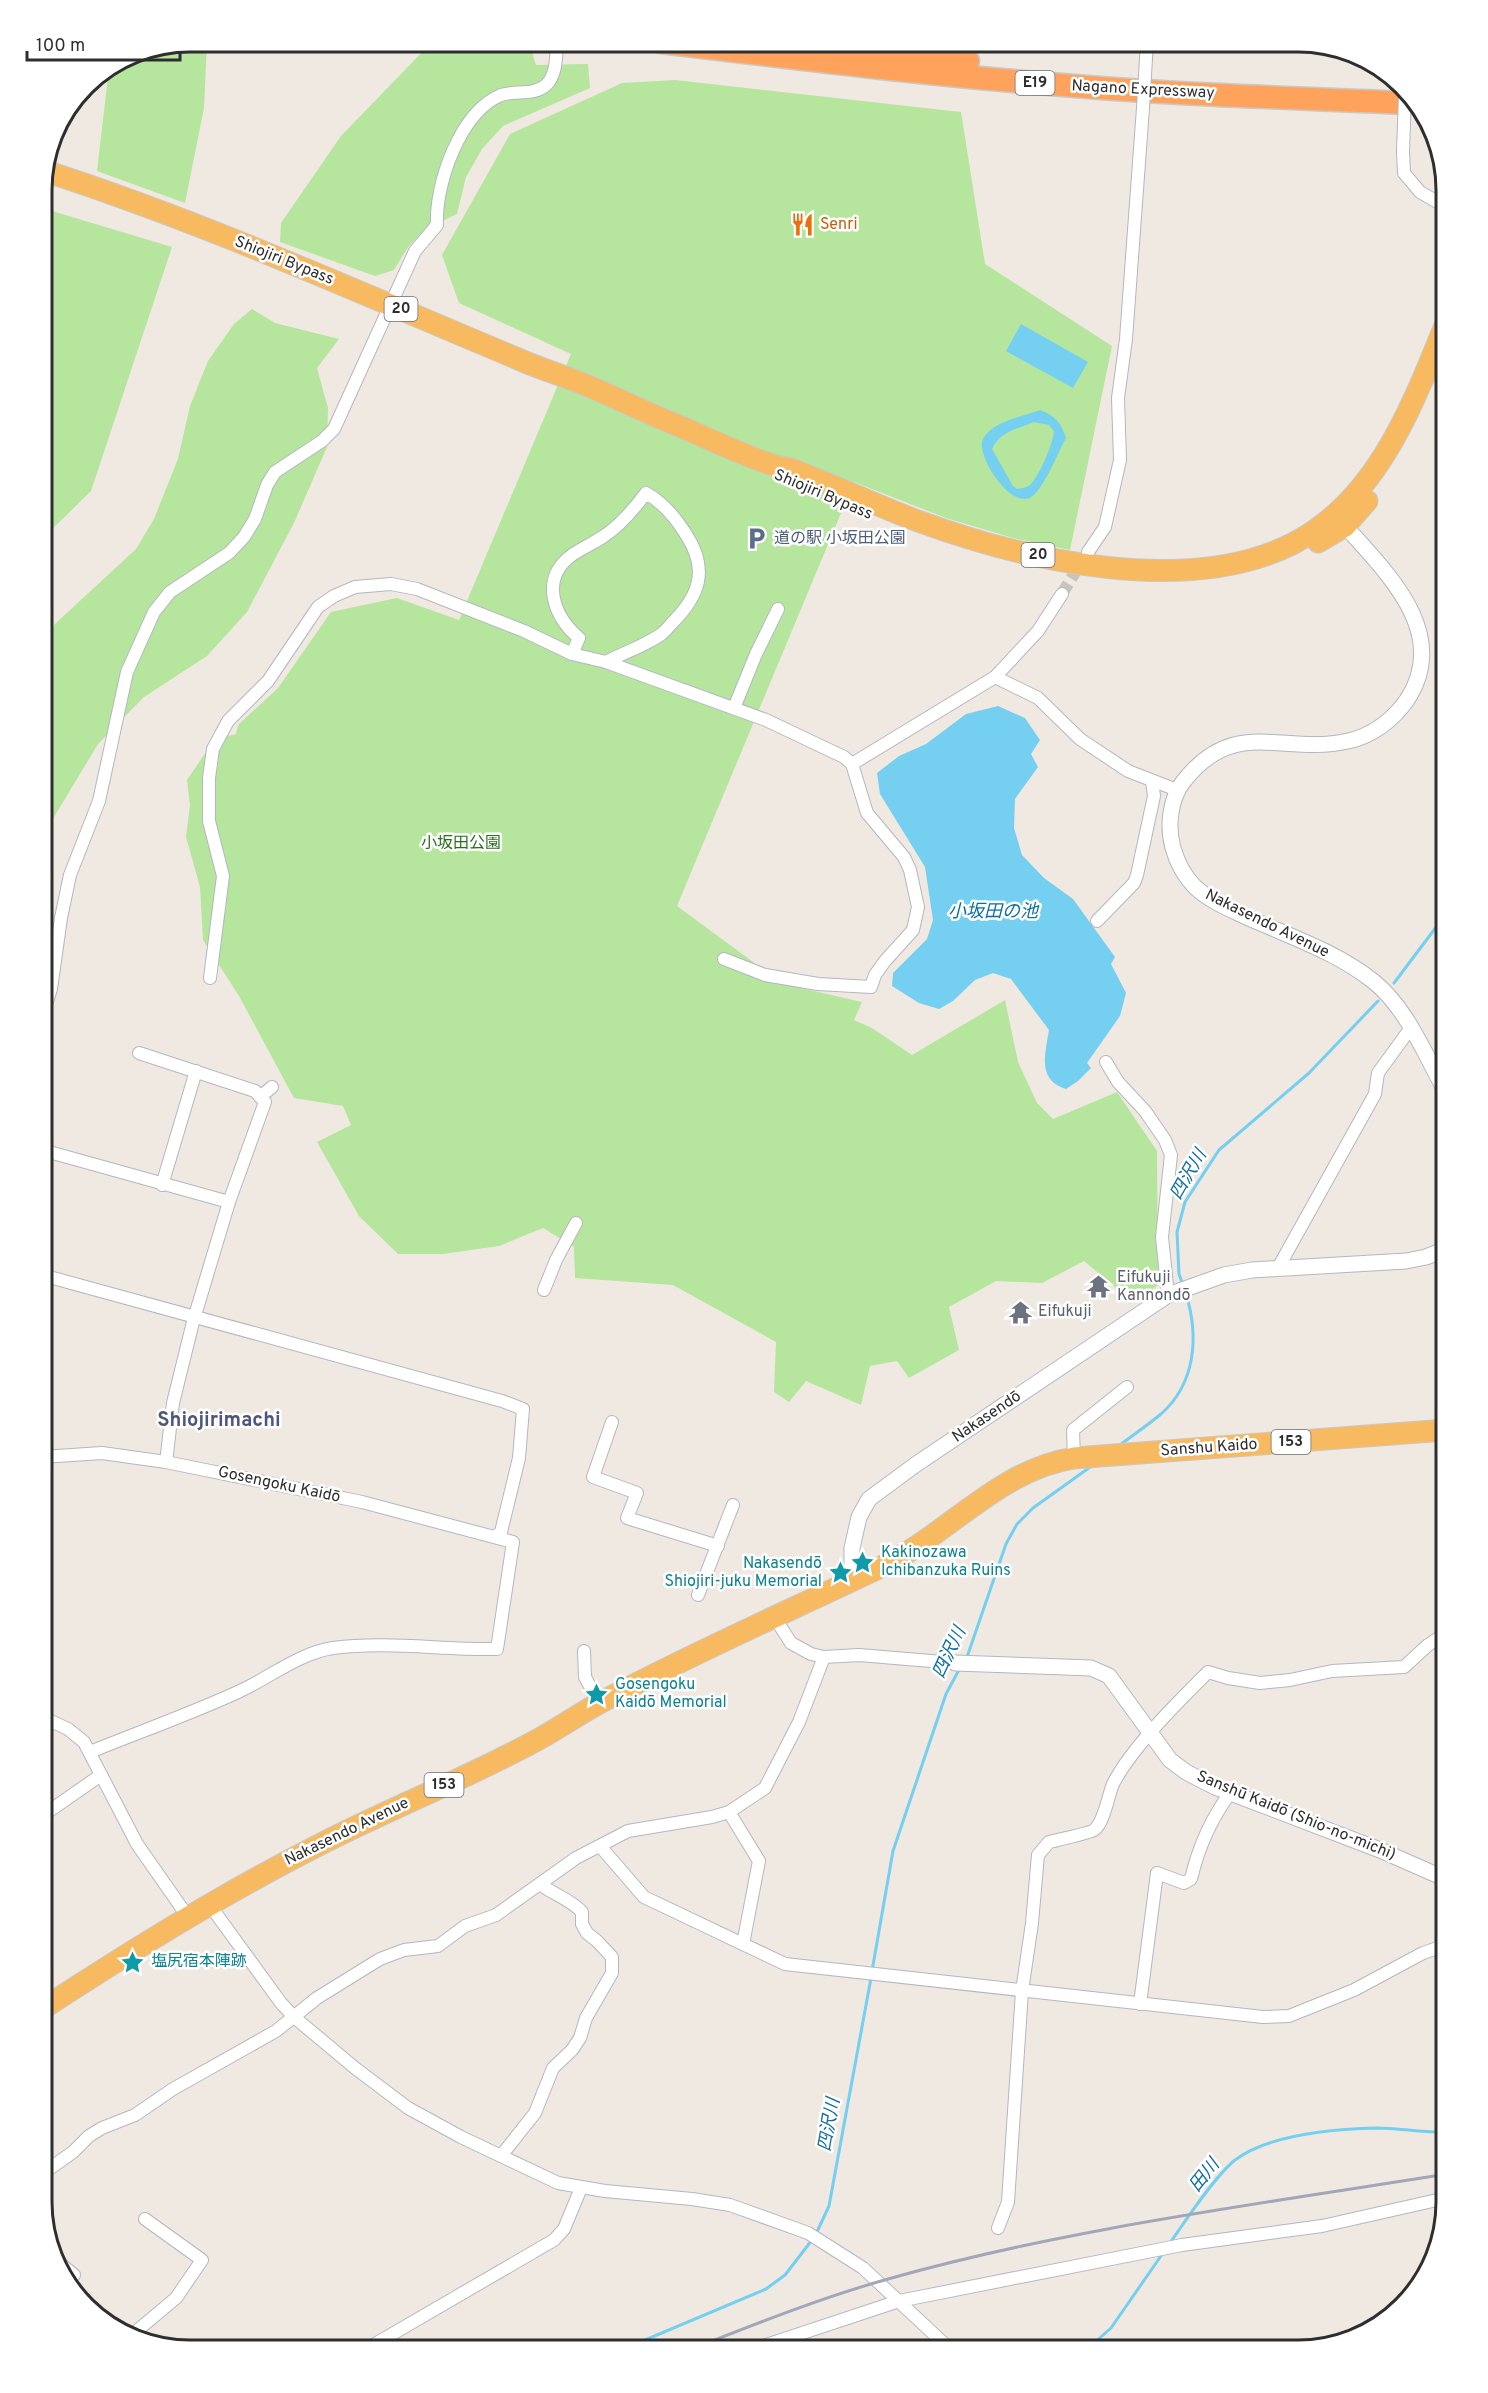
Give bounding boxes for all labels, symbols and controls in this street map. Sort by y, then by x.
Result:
scale bar [27,24,180,62]
text: 100 m [36,35,85,58]
road number: E19 [1016,71,1054,95]
street label: Nagano Expressway [1071,76,1215,104]
restaurant icon: Senri [789,212,815,238]
place label: Senri [820,215,858,235]
street label: Shiojiri Bypass [232,232,336,290]
road number: 20 [384,297,418,321]
street label: Shiojiri Bypass [771,465,875,525]
parking icon: 道の駅 小坂田公園 [743,526,769,552]
place label: 道の駅 小坂田公園 [774,529,906,549]
road number: 20 [1022,543,1054,567]
park label: 小坂田公園 [421,834,501,854]
street label: Nakasendo Avenue [1202,885,1332,963]
water label: 小坂田の池 [948,901,1040,924]
water label: 四沢川 [1166,1144,1213,1204]
place label: Eifukuji Kannondō [1117,1268,1190,1306]
temple icon: Eifukuji Kannondō [1086,1274,1112,1300]
temple icon: Eifukuji [1007,1299,1033,1325]
place label: Eifukuji [1038,1302,1092,1322]
street label: Nakasendō [949,1387,1025,1447]
district label: Shiojirimachi [157,1408,281,1434]
road number: 153 [1272,1430,1310,1454]
street label: Sanshu Kaido [1160,1435,1258,1461]
street label: Gosengoku Kaidō [216,1462,342,1508]
place label: Kakinozawa Ichibanzuka Ruins [881,1543,1011,1581]
place icon: Kakinozawa Ichibanzuka Ruins [850,1549,876,1575]
place label: Nakasendō Shiojiri-juku Memorial [664,1554,822,1592]
place icon: Nakasendō Shiojiri-juku Memorial [827,1560,853,1586]
water label: 四沢川 [928,1622,973,1682]
place label: Gosengoku Kaidō Memorial [615,1675,727,1713]
place icon: Gosengoku Kaidō Memorial [584,1681,610,1707]
street label: Sanshū Kaidō (Shio-no-michi) [1193,1767,1399,1865]
road number: 153 [424,1773,464,1797]
street label: Nakasendo Avenue [282,1793,412,1871]
place icon: 塩尻宿本陣跡 [120,1949,146,1975]
place label: 塩尻宿本陣跡 [151,1952,247,1972]
water label: 四沢川 [814,2094,846,2154]
water label: 田川 [1185,2153,1227,2197]

